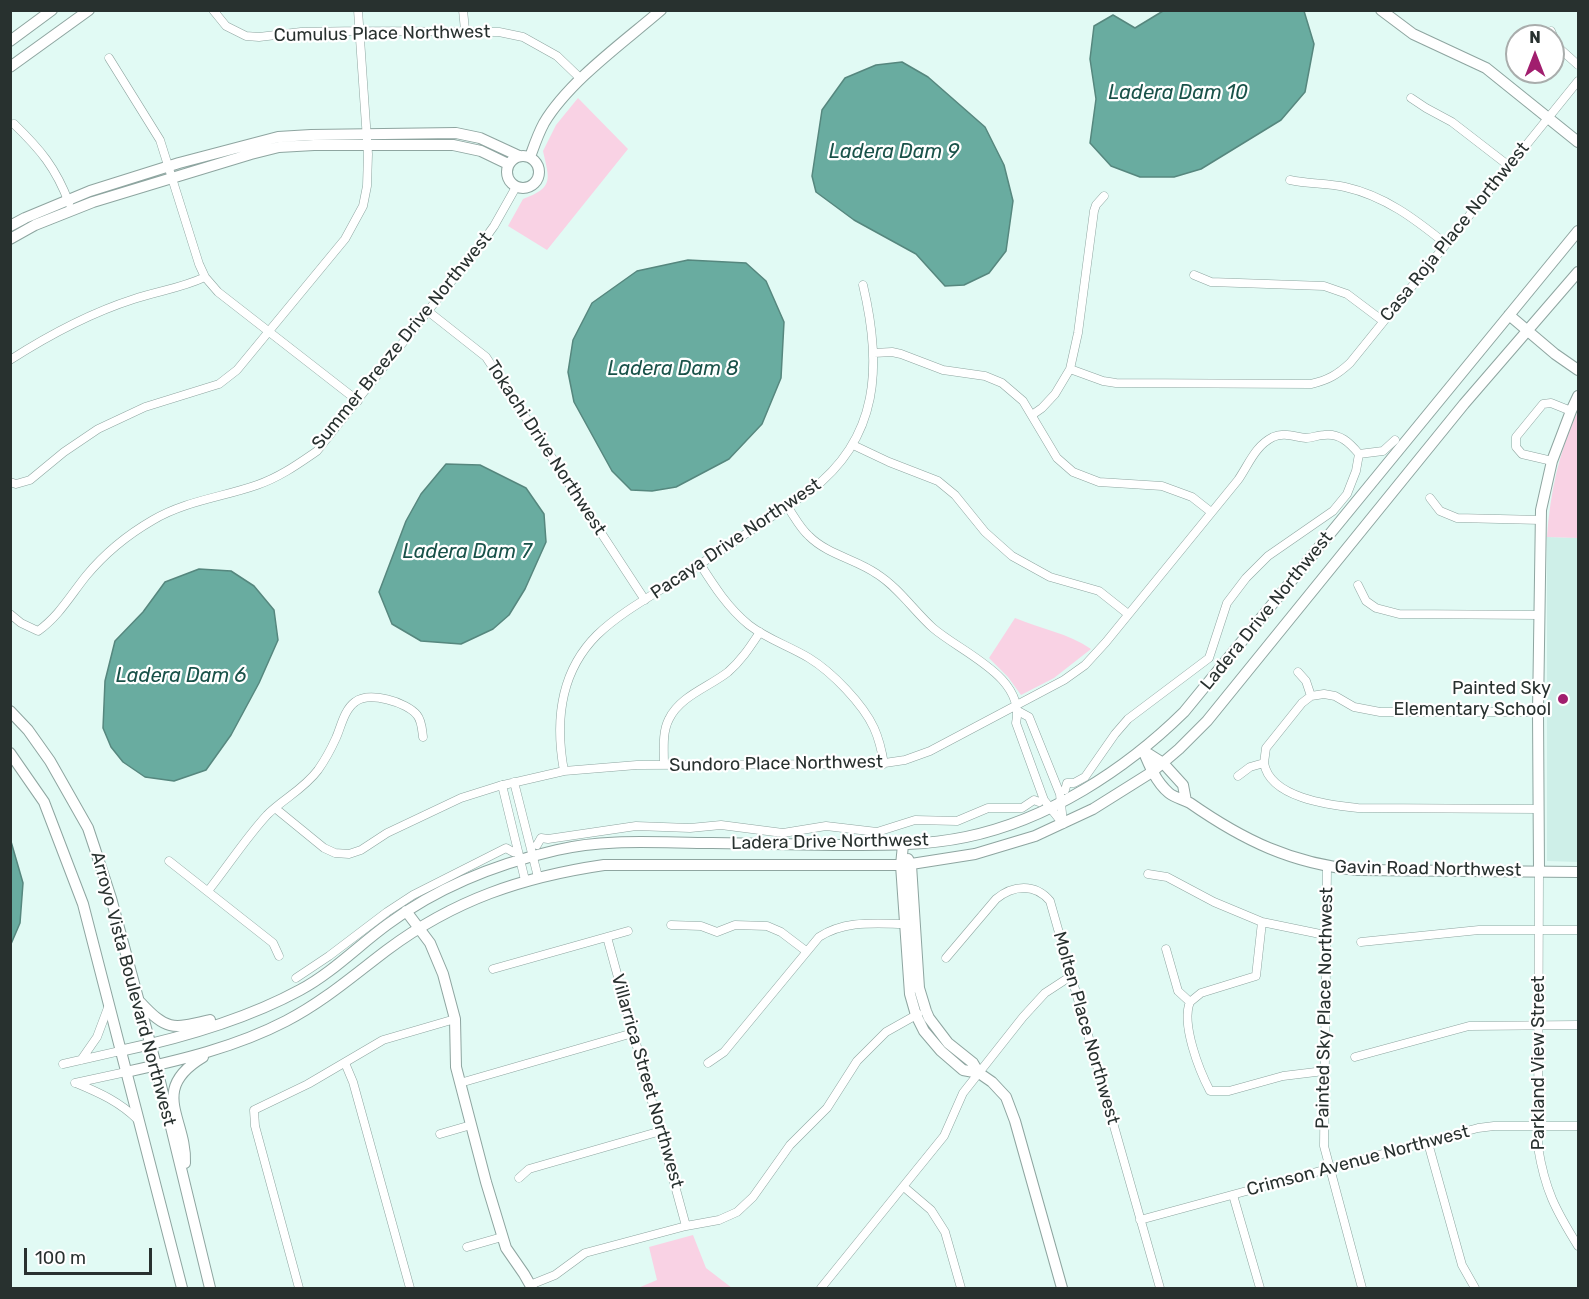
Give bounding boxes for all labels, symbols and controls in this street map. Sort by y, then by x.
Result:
street label: Cumulus Place Northwest [273,21,491,47]
north arrow [1505,24,1565,84]
text: N [1529,28,1541,47]
water label: Ladera Dam 10 [1108,81,1248,105]
street label: Casa Roja Place Northwest [1376,138,1534,326]
water label: Ladera Dam 9 [829,140,959,164]
street label: Summer Breeze Drive Northwest [308,228,496,454]
street label: Tokachi Drive Northwest [482,357,610,539]
water label: Ladera Dam 8 [607,357,739,381]
street label: Pacaya Drive Northwest [647,474,825,604]
street label: Ladera Drive Northwest [1196,527,1338,695]
water label: Ladera Dam 7 [403,540,531,564]
water label: Ladera Dam 6 [116,664,246,688]
place label: Painted Sky Elementary School [1393,678,1551,720]
marker: Painted Sky Elementary School [1556,692,1570,706]
street label: Sundoro Place Northwest [669,751,883,777]
street label: Ladera Drive Northwest [731,829,929,855]
street label: Arroyo Vista Boulevard Northwest [86,849,180,1129]
street label: Gavin Road Northwest [1334,857,1522,881]
street label: Painted Sky Place Northwest [1312,887,1338,1129]
street label: Molten Place Northwest [1048,929,1124,1127]
street label: Villarrica Street Northwest [606,972,688,1190]
street label: Parkland View Street [1528,976,1550,1150]
street label: Crimson Avenue Northwest [1244,1121,1472,1201]
scale bar [27,1236,154,1274]
text: 100 m [35,1247,86,1269]

